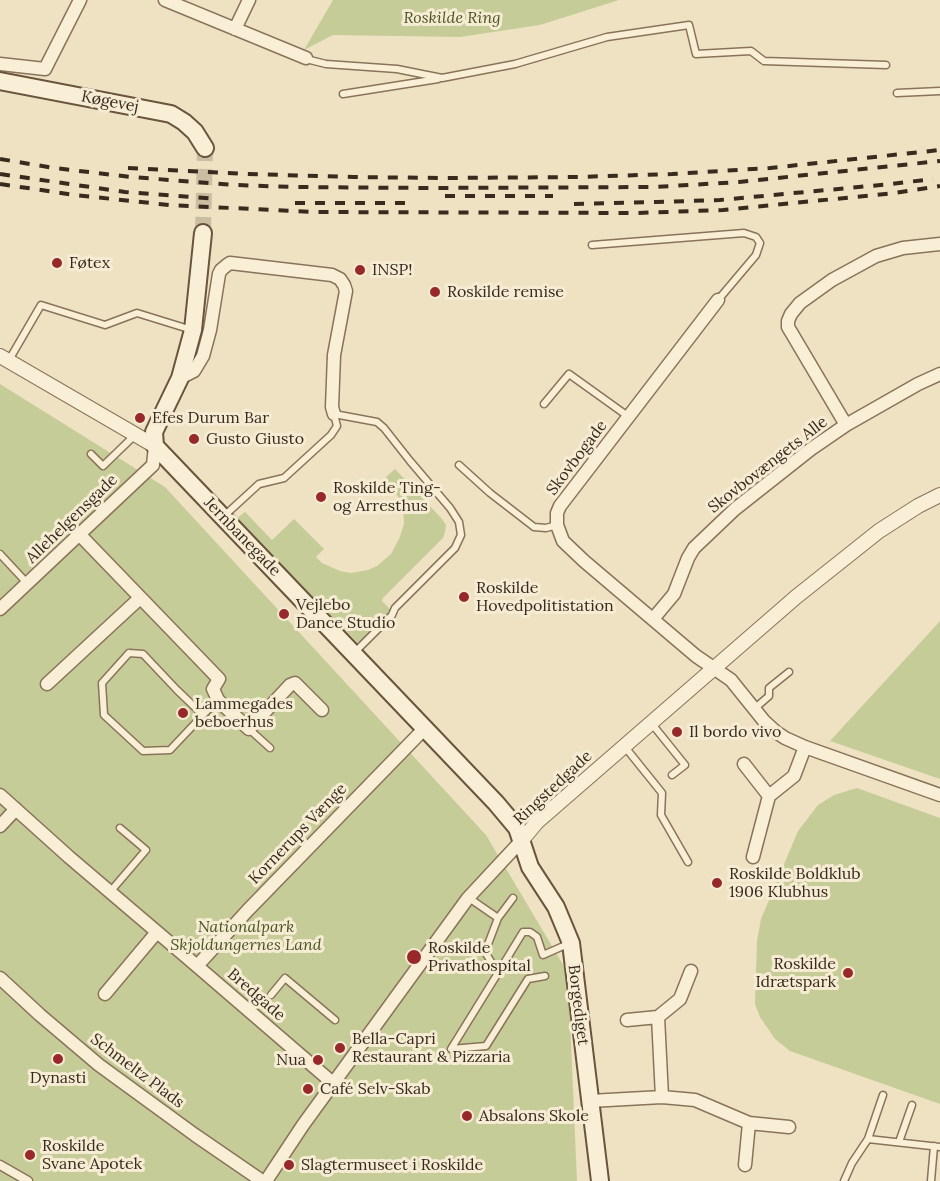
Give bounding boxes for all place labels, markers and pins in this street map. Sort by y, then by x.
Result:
place label: Føtex [69,253,110,273]
marker: Føtex [50,256,64,270]
place label: INSP! [372,260,413,280]
marker: INSP! [353,263,367,277]
place label: Roskilde remise [447,282,564,302]
marker: Roskilde remise [428,285,442,299]
place label: Efes Durum Bar [152,408,269,428]
marker: Efes Durum Bar [133,411,147,425]
place label: Gusto Giusto [206,429,304,449]
marker: Gusto Giusto [187,432,201,446]
place label: Roskilde Ting- og Arresthus [333,478,441,516]
marker: Roskilde Ting- og Arresthus [314,490,328,504]
place label: Roskilde Hovedpolitistation [476,578,614,616]
marker: Roskilde Hovedpolitistation [457,590,471,604]
place label: Vejlebo Dance Studio [296,595,395,633]
marker: Vejlebo Dance Studio [277,607,291,621]
place label: Lammegades beboerhus [195,694,293,732]
marker: Lammegades beboerhus [176,706,190,720]
place label: Il bordo vivo [689,722,781,742]
marker: Il bordo vivo [670,725,684,739]
place label: Roskilde Boldklub 1906 Klubhus [729,864,861,902]
marker: Roskilde Boldklub 1906 Klubhus [710,876,724,890]
place label: Roskilde Privathospital [428,938,531,976]
marker: Roskilde Privathospital [405,948,423,966]
place label: Roskilde Idrætspark [755,954,836,992]
marker: Roskilde Idrætspark [841,966,855,980]
place label: Bella-Capri Restaurant & Pizzaria [352,1029,511,1067]
marker: Bella-Capri Restaurant & Pizzaria [333,1041,347,1055]
place label: Nua [276,1050,306,1070]
marker: Dynasti [51,1052,65,1066]
marker: Nua [311,1053,325,1067]
place label: Dynasti [30,1068,86,1088]
place label: Café Selv-Skab [320,1079,430,1099]
marker: Café Selv-Skab [301,1082,315,1096]
place label: Absalons Skole [479,1106,589,1126]
marker: Absalons Skole [460,1109,474,1123]
place label: Roskilde Svane Apotek [42,1136,142,1174]
marker: Roskilde Svane Apotek [23,1148,37,1162]
place label: Slagtermuseet i Roskilde [301,1155,483,1175]
marker: Slagtermuseet i Roskilde [282,1158,296,1172]

